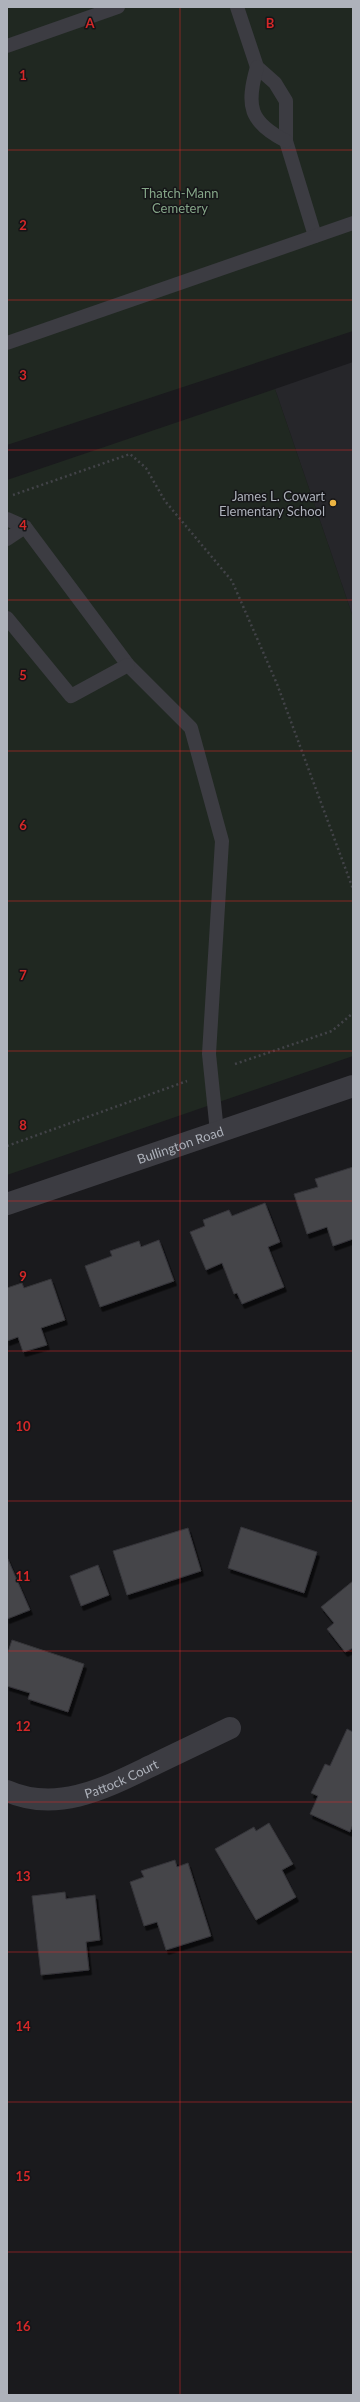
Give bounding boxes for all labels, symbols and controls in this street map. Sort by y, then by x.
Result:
text: A [84,15,95,31]
text: B [266,15,275,31]
text: 1 [19,67,27,83]
park label: Thatch-Mann Cemetery [142,185,218,216]
text: 2 [19,217,27,233]
text: 3 [19,367,27,383]
place label: James L. Cowart Elementary School [219,488,325,519]
marker: James L. Cowart Elementary School [328,498,338,508]
text: 4 [19,517,27,533]
text: 5 [19,667,27,683]
text: 6 [19,817,27,833]
text: 7 [19,967,27,983]
text: 8 [19,1117,27,1133]
street label: Bullington Road [135,1123,226,1167]
text: 9 [19,1268,27,1284]
text: 10 [15,1418,31,1434]
text: 11 [15,1568,31,1584]
text: 12 [15,1718,31,1734]
street label: Pattock Court [82,1756,161,1802]
text: 13 [15,1868,31,1884]
text: 14 [15,2018,31,2034]
text: 15 [15,2168,31,2184]
text: 16 [15,2318,31,2334]

